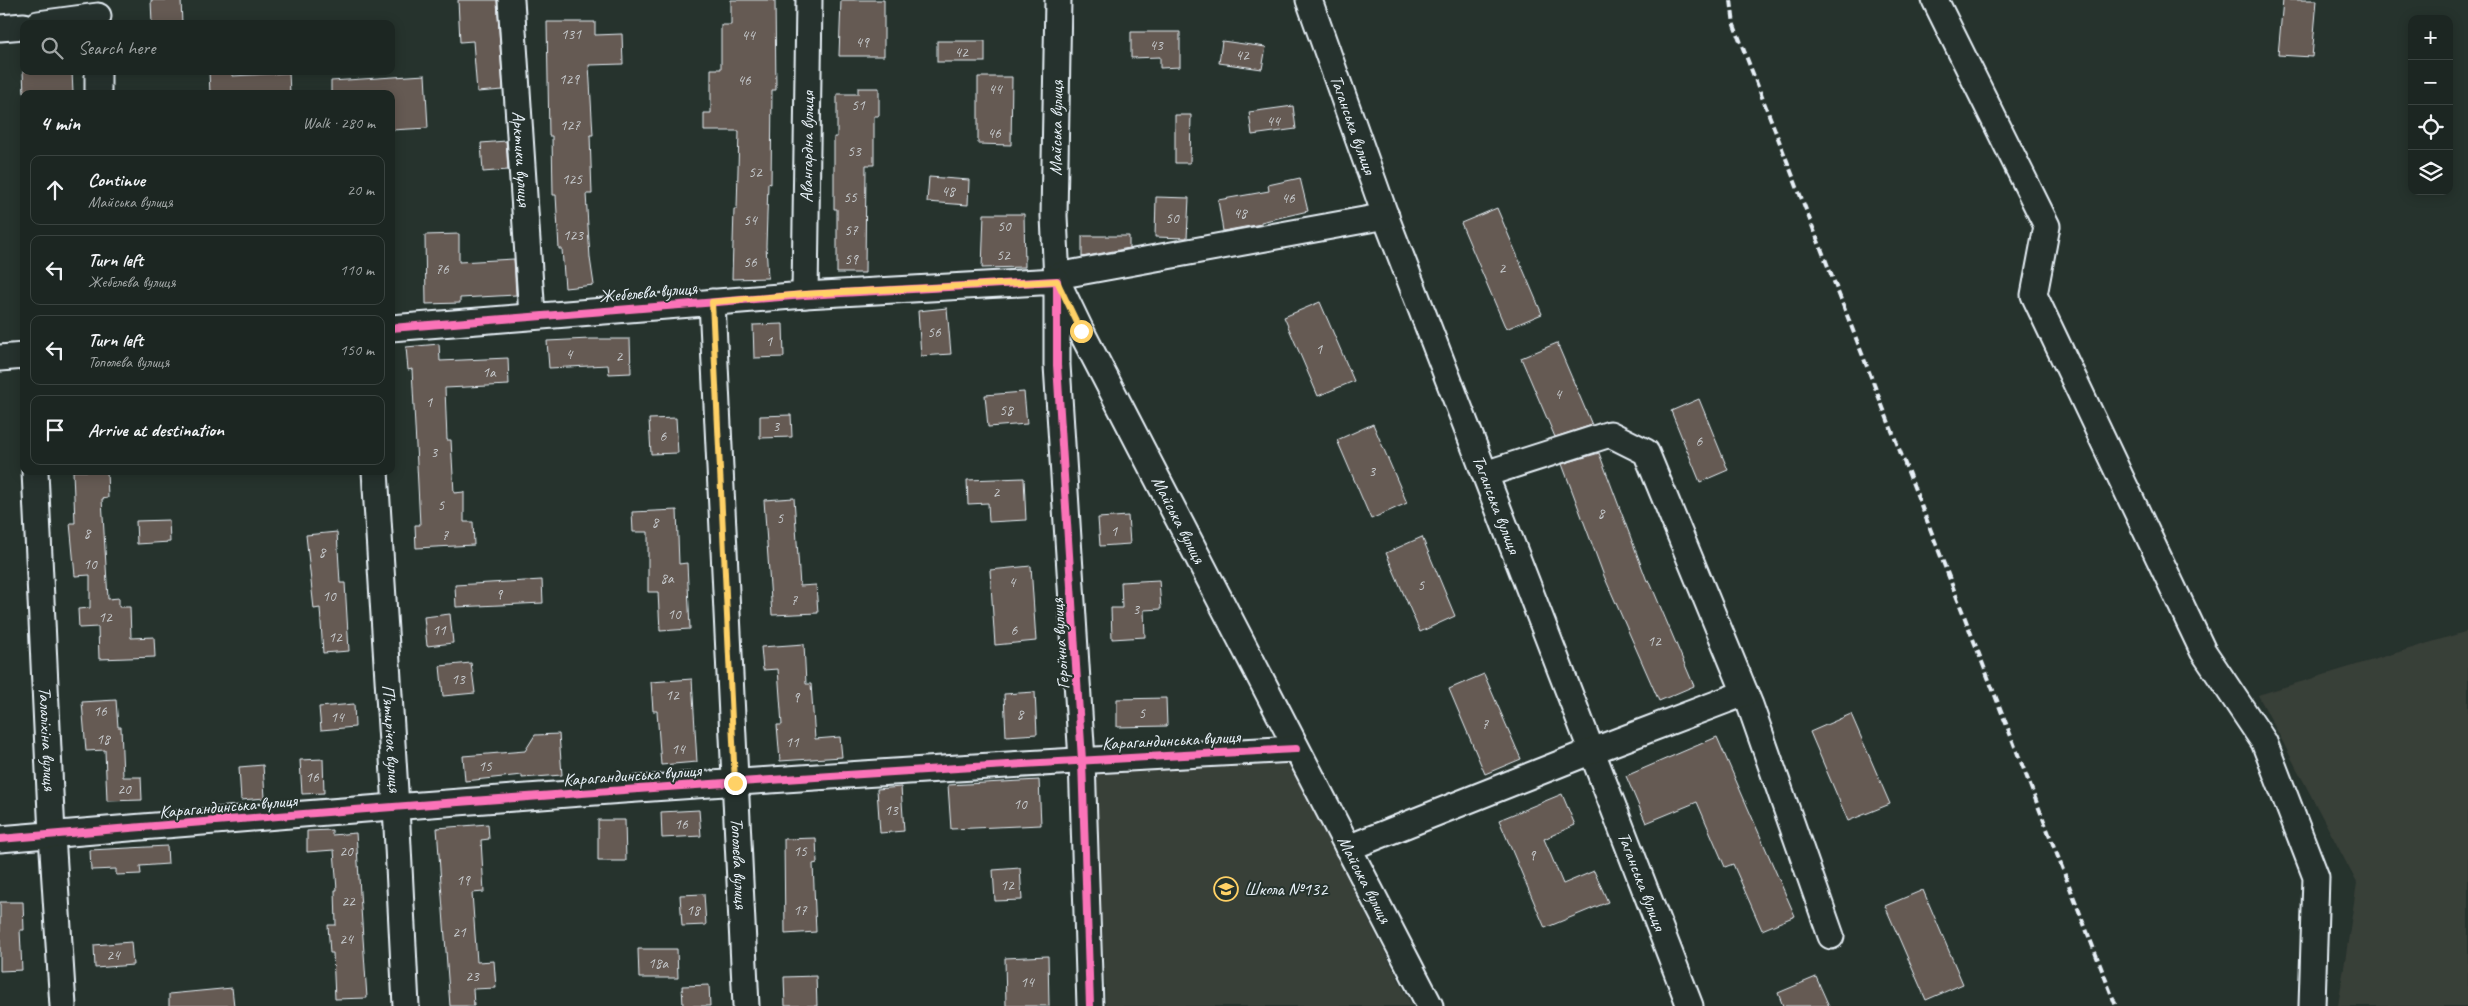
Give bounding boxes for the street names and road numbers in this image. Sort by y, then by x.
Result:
street label: Таганська вулиця [1325,72,1381,179]
street label: Майська вулиця [1044,79,1068,176]
street label: Авангардна вулиця [795,89,819,203]
street label: Арктики вулиця [507,110,536,208]
street label: Жебелєва вулиця [598,277,699,307]
street label: Таганська вулиця [1468,452,1526,558]
street label: Майська вулиця [1147,472,1211,568]
street label: Героїчна вулиця [1046,596,1074,690]
street label: П’ятирічок вулиця [377,684,406,795]
street label: Талаліхіна вулиця [34,686,61,793]
street label: Карагандинська вулиця [1101,725,1242,755]
street label: Карагандинська вулиця [562,759,703,791]
street label: Карагандинська вулиця [158,789,299,823]
street label: Тополєва вулиця [726,817,752,911]
street label: Таганська вулиця [1613,829,1671,935]
street label: Майська вулиця [1333,832,1397,928]

